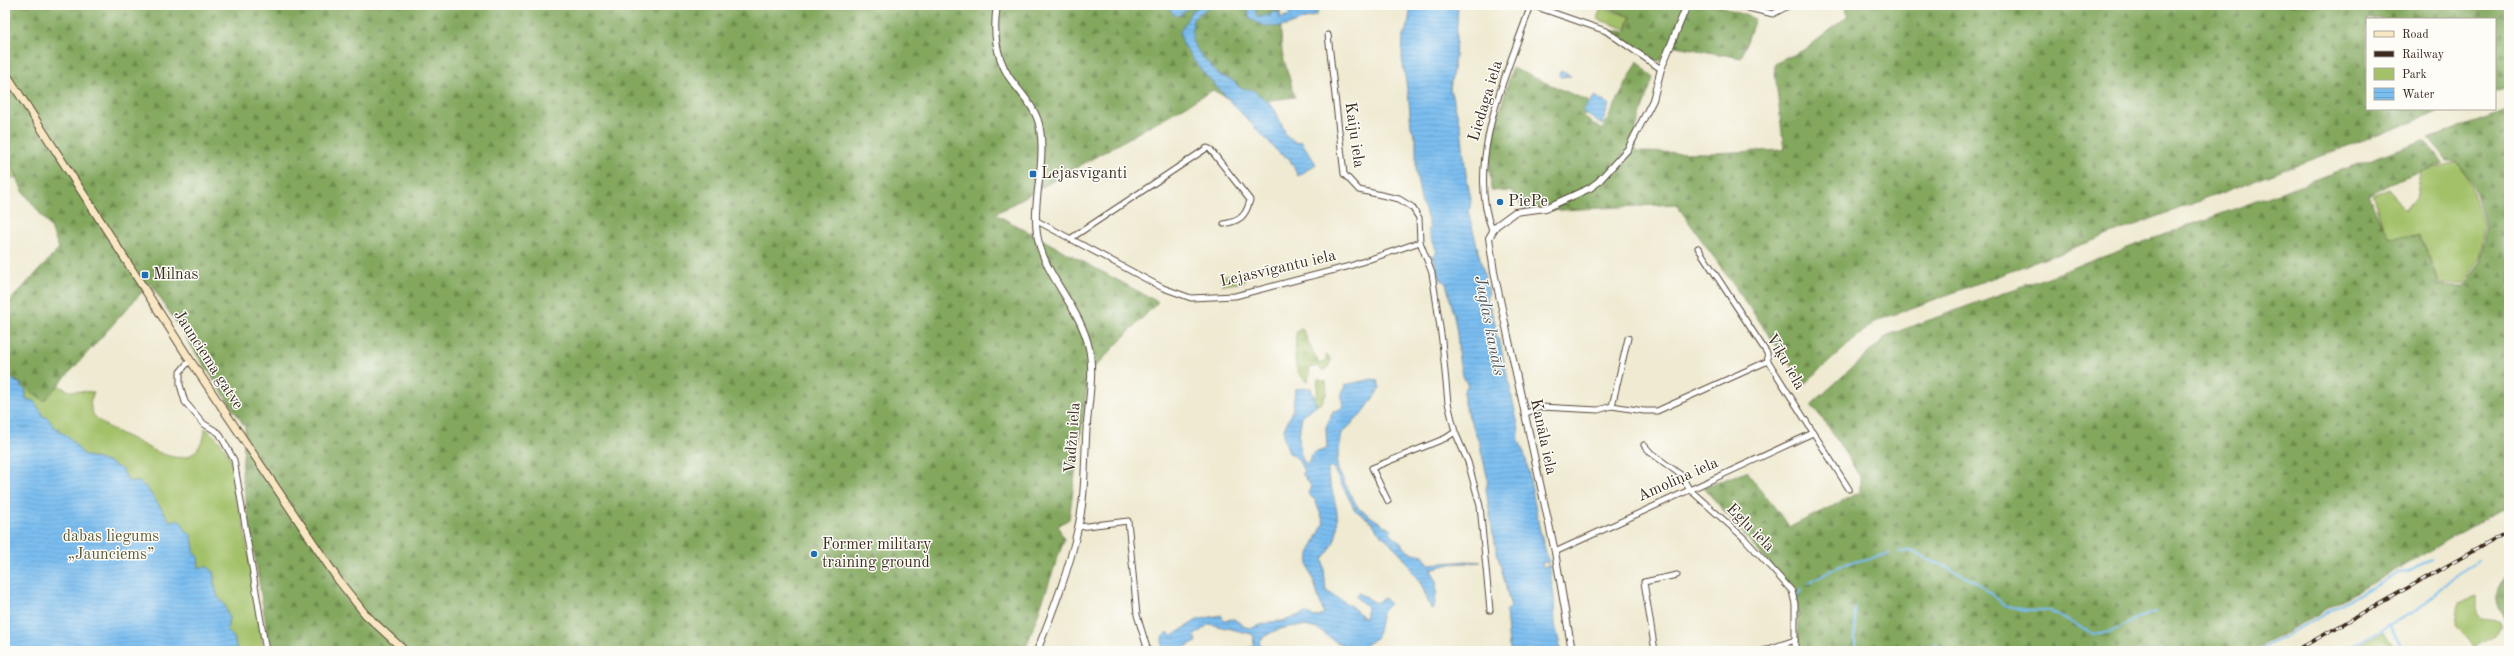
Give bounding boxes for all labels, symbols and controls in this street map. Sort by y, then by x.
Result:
legend [2366,18,2496,110]
text: Road [2402,29,2429,41]
text: Railway [2402,49,2445,61]
street label: Liedaga iela [1466,59,1506,143]
text: Park [2402,69,2427,81]
text: Water [2402,89,2435,101]
street label: Kaiju iela [1341,101,1367,169]
place label: Lejasvīganti [1041,166,1127,182]
marker: Lejasvīganti [1028,169,1038,179]
place label: PiePe [1508,194,1548,210]
marker: PiePe [1495,197,1505,207]
street label: Lejasvīgantu iela [1218,248,1338,290]
place label: Milnas [153,267,199,283]
marker: Milnas [140,270,150,280]
water label: Juglas kanāls [1471,275,1507,377]
street label: Jaunciema gatve [170,308,246,412]
street label: Vīķu iela [1762,331,1807,393]
street label: Kanāla iela [1527,398,1559,476]
street label: Vadžu iela [1063,402,1083,474]
street label: Amoliņa iela [1635,455,1721,506]
street label: Egļu iela [1722,501,1777,556]
park label: dabas liegums „Jaunciems” [63,529,159,563]
place label: Former military training ground [822,537,932,571]
marker: Former military training ground [809,549,819,559]

